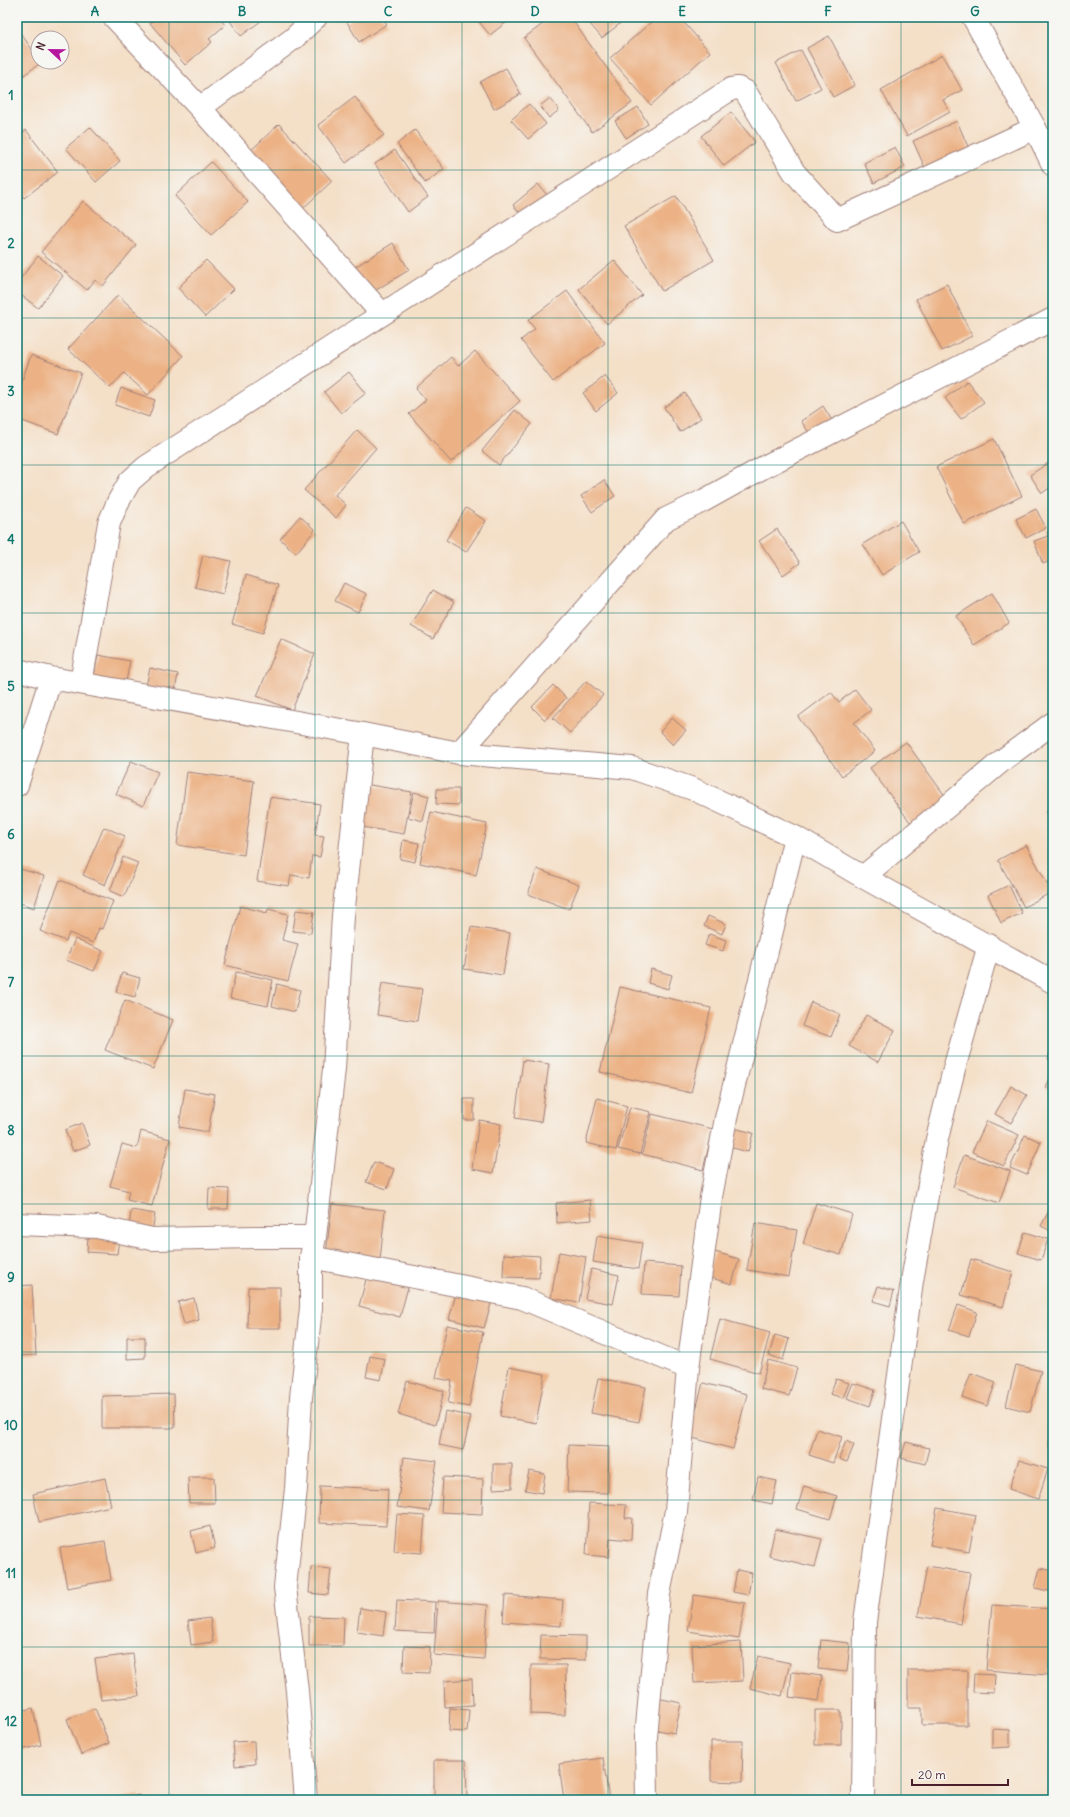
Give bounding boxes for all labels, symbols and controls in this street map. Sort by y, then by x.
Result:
text: A [91,3,100,20]
text: B [238,3,247,20]
text: C [384,3,393,20]
text: D [530,3,540,20]
text: E [678,3,686,20]
text: F [824,3,832,20]
text: G [970,3,980,20]
north arrow [30,30,70,70]
text: N [33,40,49,52]
text: 1 [8,87,14,104]
text: 2 [7,235,15,252]
text: 3 [7,383,15,400]
text: 4 [7,531,15,548]
text: 5 [7,678,15,695]
text: 6 [7,826,15,843]
text: 7 [8,974,15,991]
text: 8 [7,1122,15,1139]
text: 9 [7,1269,15,1286]
text: 10 [4,1417,18,1434]
text: 11 [6,1565,16,1582]
text: 12 [5,1713,17,1730]
scale bar [912,1761,1008,1787]
text: 20 m [918,1767,946,1782]

